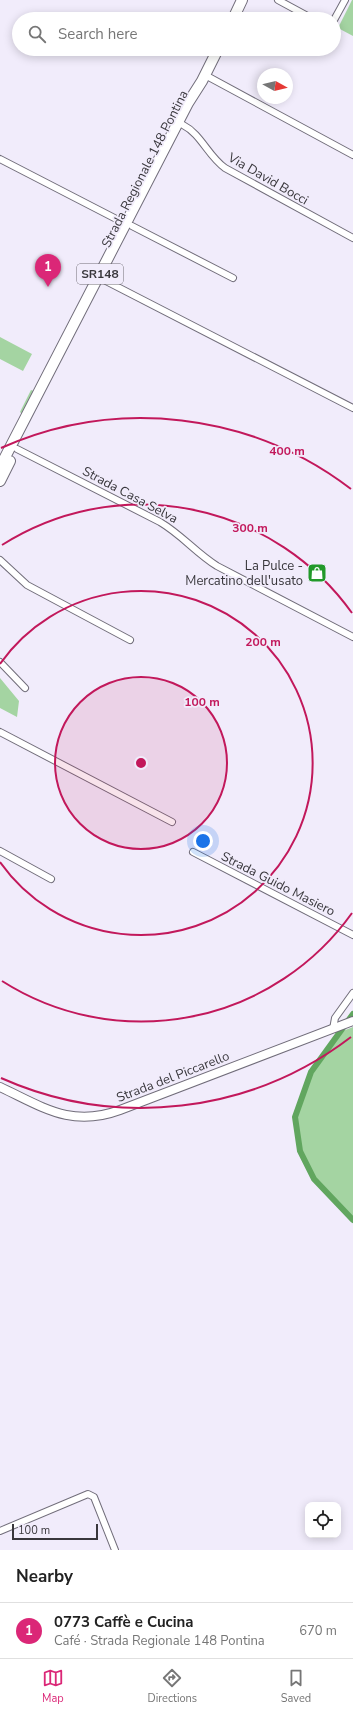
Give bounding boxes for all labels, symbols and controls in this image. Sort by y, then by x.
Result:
search box [12,12,341,56]
icon: search [26,23,48,45]
text: Search here [58,24,138,44]
north arrow [257,68,293,104]
street label: Strada Regionale 148 Pontina [97,87,193,251]
street label: Via David Bocci [224,148,312,209]
pin: 1 [35,254,61,287]
road number: SR148 [77,264,123,284]
text: 400 m [269,443,305,459]
street label: Strada Casa Selva [79,462,181,528]
text: 300 m [232,520,268,536]
place label: La Pulce - Mercatino dell'usato [185,557,303,590]
shop icon: La Pulce - Mercatino dell'usato [306,562,328,584]
text: 200 m [245,634,281,650]
text: 100 m [184,694,220,710]
centre of rings [134,756,148,770]
your location [193,831,213,851]
street label: Strada Guido Masiero [218,847,338,921]
street label: Strada del Piccarello [114,1047,232,1107]
map controls [305,1502,341,1538]
button: locate [305,1502,341,1538]
scale bar [12,1522,98,1541]
text: 100 m [18,1523,50,1538]
text: Nearby [16,1565,73,1588]
text: 0773 Caffè e Cucina [54,1612,193,1632]
text: 1 [25,1622,33,1640]
text: 670 m [299,1622,337,1640]
text: Café · Strada Regionale 148 Pontina [54,1632,265,1650]
tab: Map [42,1667,64,1706]
tab: Directions [148,1667,197,1706]
tab: Saved [281,1667,311,1706]

